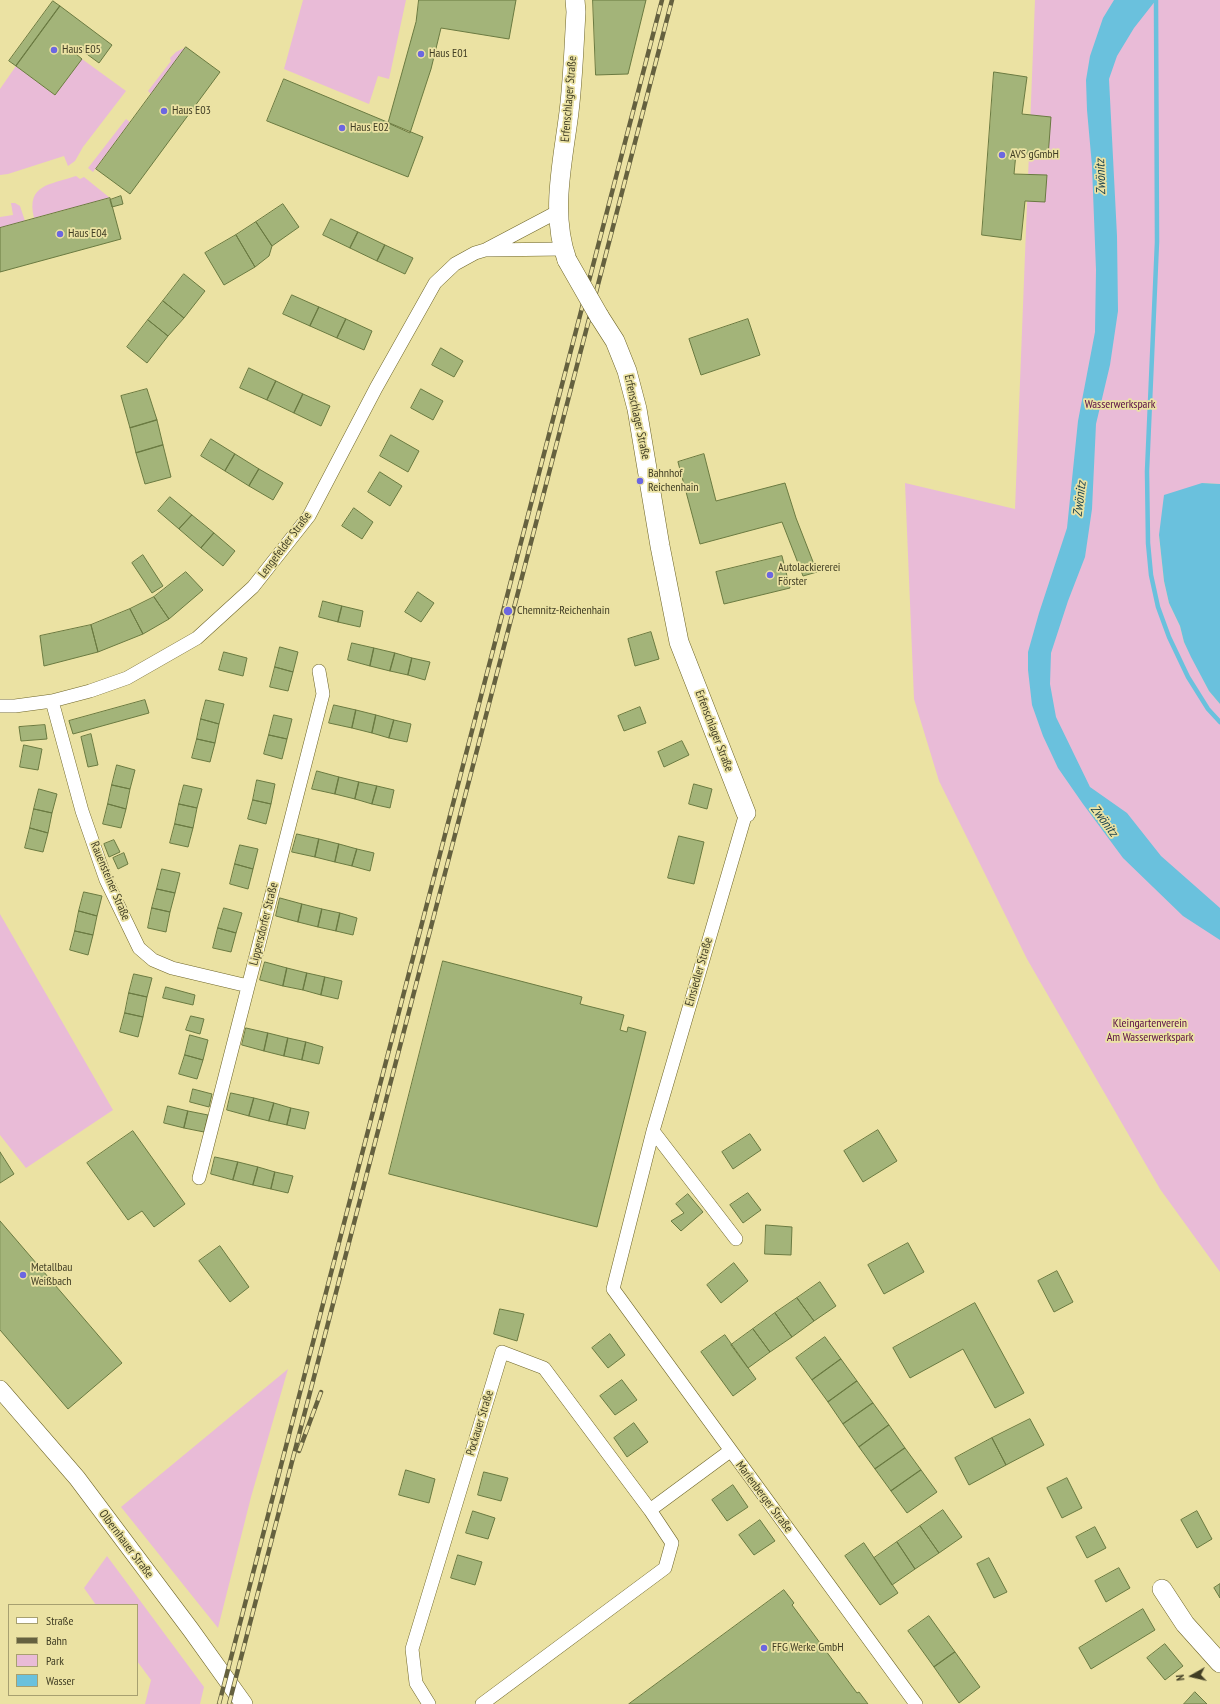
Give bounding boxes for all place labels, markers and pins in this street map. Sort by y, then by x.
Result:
place label: Haus E05 [62,43,101,57]
marker: Haus E05 [49,45,59,55]
place label: Haus E01 [429,47,468,61]
marker: Haus E01 [416,49,426,59]
place label: Haus E03 [172,104,211,118]
marker: Haus E03 [159,106,169,116]
place label: Haus E02 [350,121,389,135]
marker: Haus E02 [337,123,347,133]
place label: AVS gGmbH [1010,148,1059,162]
marker: AVS gGmbH [997,150,1007,160]
place label: Haus E04 [68,227,107,241]
marker: Haus E04 [55,229,65,239]
place label: Bahnhof Reichenhain [648,467,699,495]
marker: Bahnhof Reichenhain [635,476,645,486]
place label: Autolackiererei Förster [778,561,840,589]
marker: Autolackiererei Förster [765,570,775,580]
place label: Chemnitz-Reichenhain [517,604,610,618]
marker: Chemnitz-Reichenhain [502,605,514,617]
place label: Metallbau Weißbach [31,1261,73,1289]
marker: Metallbau Weißbach [18,1270,28,1280]
place label: FFG Werke GmbH [772,1641,844,1655]
marker: FFG Werke GmbH [759,1643,769,1653]

